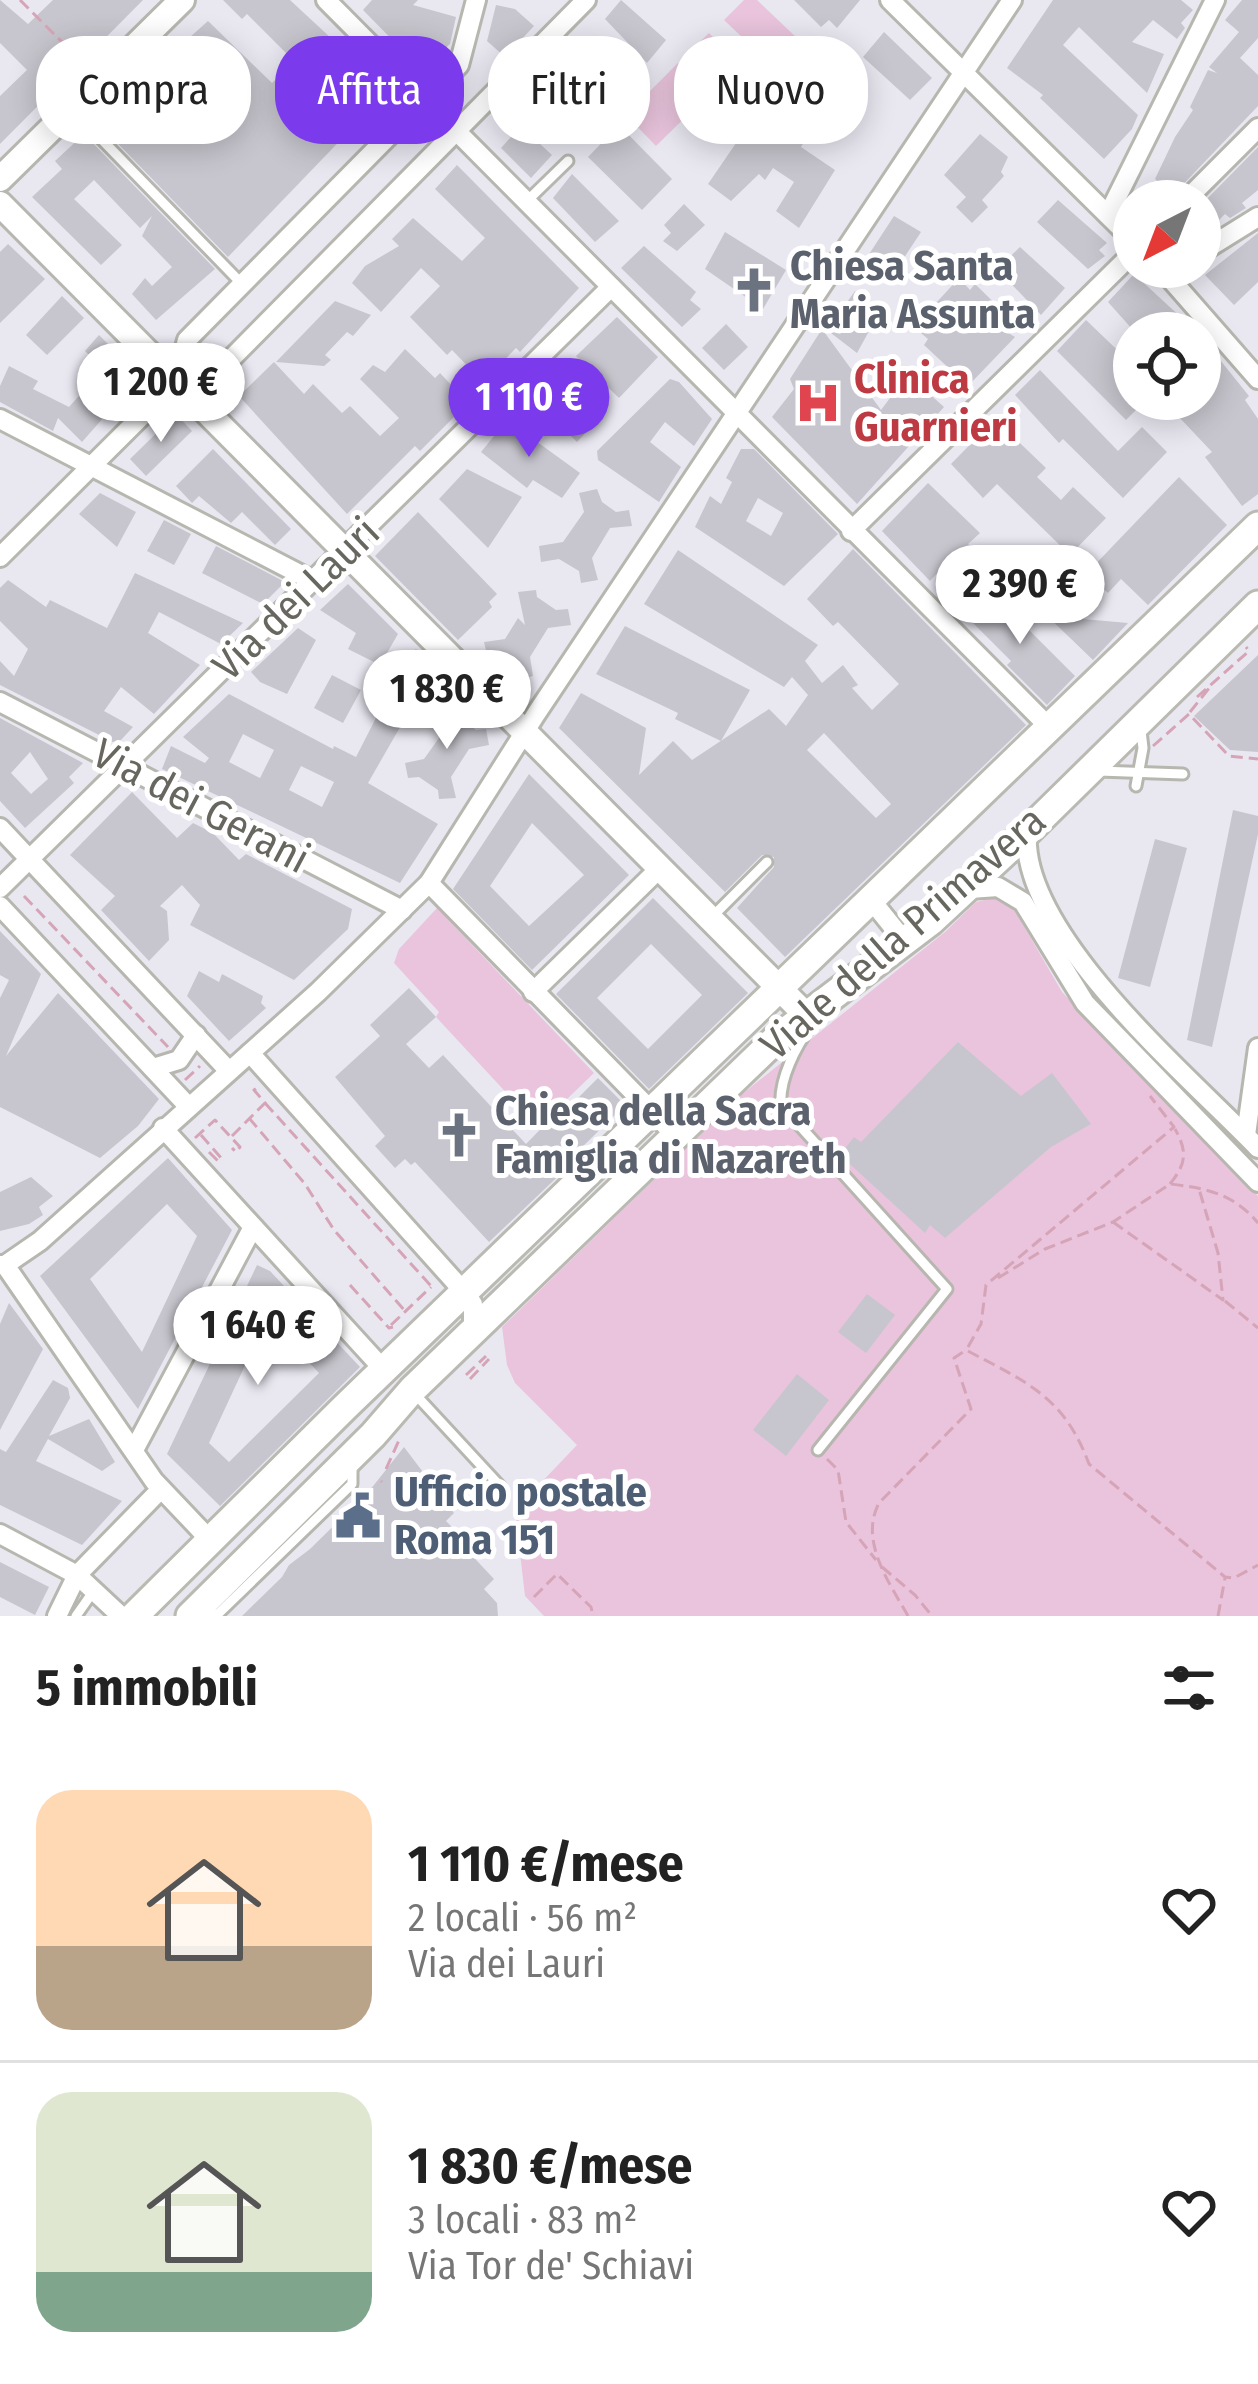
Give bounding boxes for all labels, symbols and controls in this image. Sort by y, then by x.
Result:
chip: Compra [36,36,251,144]
chip: Affitta [275,36,464,144]
chip: Filtri [488,36,650,144]
chip: Nuovo [674,36,868,144]
north arrow [1113,180,1221,288]
map controls [1113,180,1221,420]
place label: Chiesa Santa Maria Assunta [790,241,1035,339]
church icon: Chiesa Santa Maria Assunta [729,265,779,315]
button: locate [1113,312,1221,420]
pin: 1 200 € [50,343,272,445]
place label: Clinica Guarnieri [854,354,1017,452]
pin: 1 110 € [418,358,640,460]
text: 1 200 € [104,359,218,405]
text: 1 110 € [475,374,583,420]
hospital icon: Clinica Guarnieri [793,378,843,428]
street label: Via dei Lauri [202,507,390,691]
pin: 2 390 € [909,545,1131,647]
text: 2 390 € [963,561,1077,607]
pin: 1 830 € [336,650,558,752]
text: 1 830 € [390,666,504,712]
street label: Via dei Gerani [84,728,318,884]
street label: Viale della Primavera [750,796,1056,1070]
place label: Chiesa della Sacra Famiglia di Nazareth [495,1086,846,1184]
church icon: Chiesa della Sacra Famiglia di Nazareth [434,1110,484,1160]
pin: 1 640 € [147,1286,369,1388]
text: 1 640 € [200,1302,316,1348]
place label: Ufficio postale Roma 151 [394,1467,647,1565]
public building icon: Ufficio postale Roma 151 [333,1491,383,1541]
icon: filters [1156,1655,1222,1721]
text: 5 immobili [36,1657,258,1719]
text: 1 110 €/mese [408,1833,684,1895]
icon: home [132,1838,276,1982]
icon: heart [1156,1877,1222,1943]
text: 2 locali · 56 m² [408,1895,637,1941]
text: Via dei Lauri [408,1941,605,1987]
text: 1 830 €/mese [408,2135,692,2197]
icon: home [132,2140,276,2284]
icon: heart [1156,2179,1222,2245]
text: 3 locali · 83 m² [408,2197,637,2243]
text: Via Tor de' Schiavi [408,2243,694,2289]

